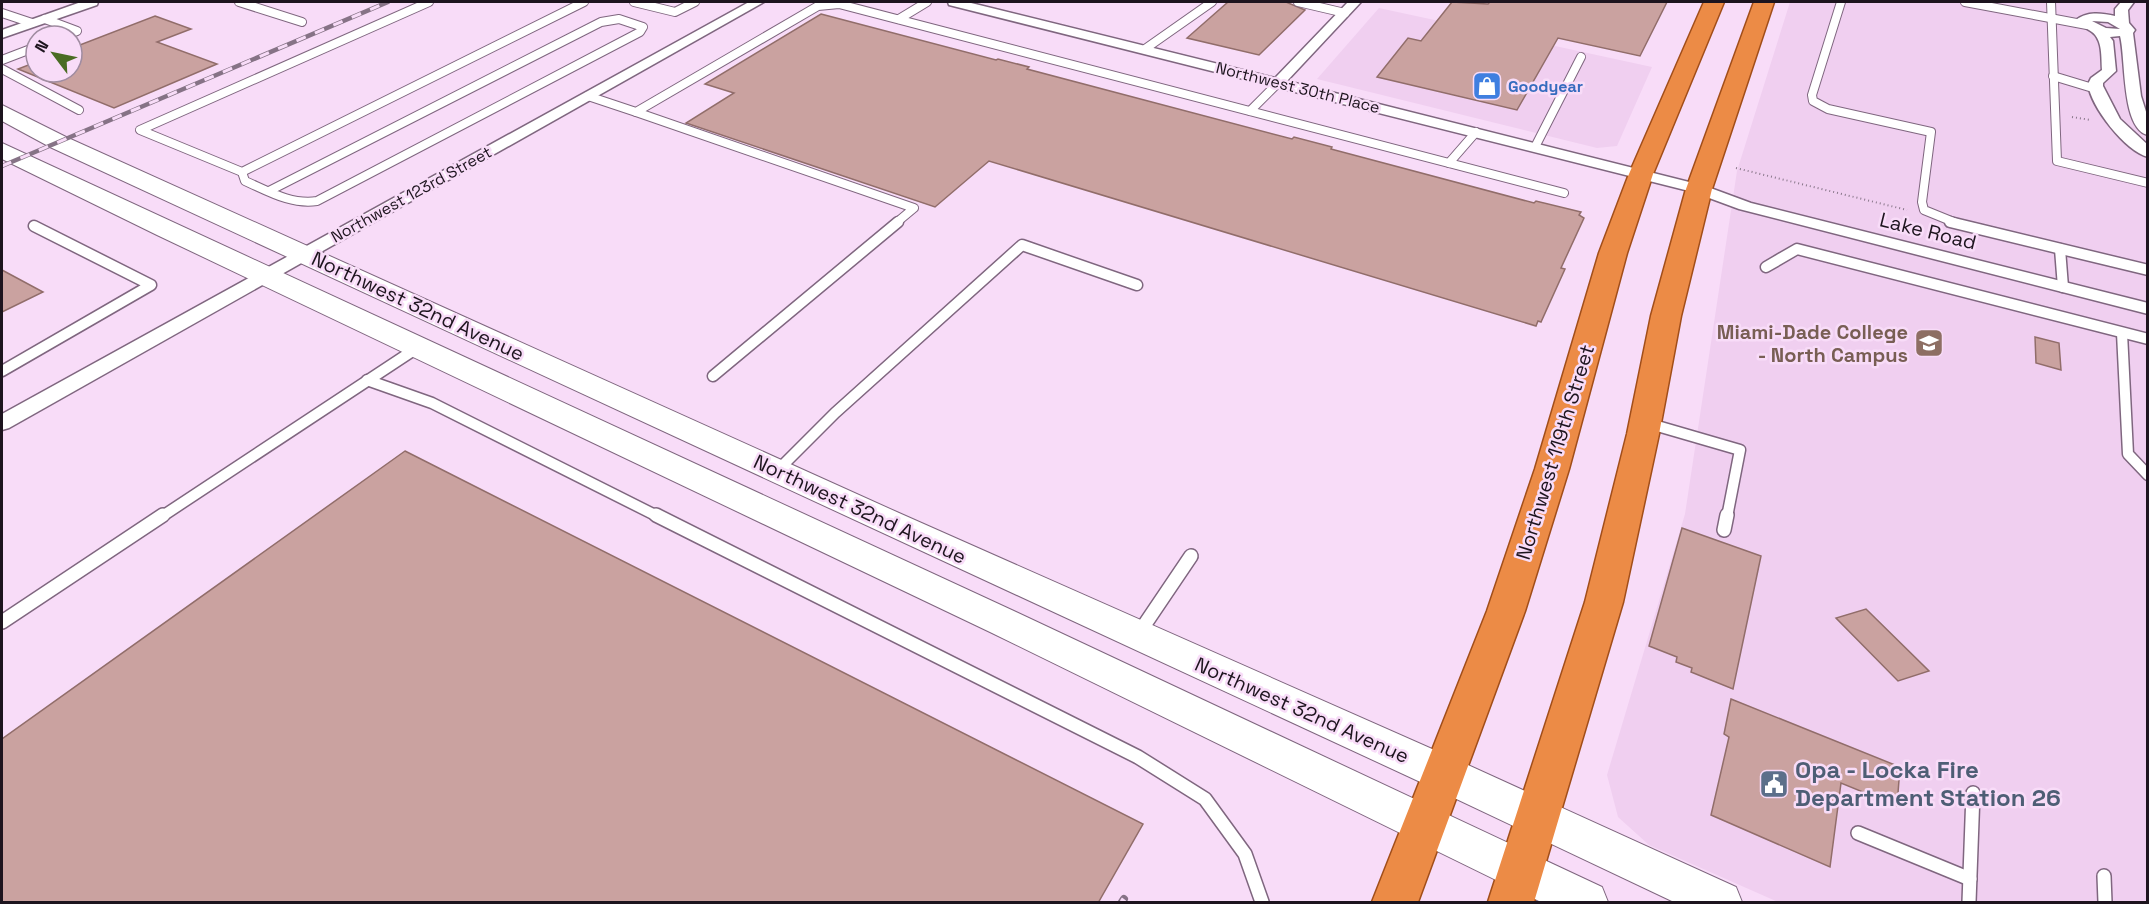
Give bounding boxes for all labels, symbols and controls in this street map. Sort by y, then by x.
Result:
north arrow [24,24,84,84]
text: N [30,36,53,56]
street label: Northwest 30th Place [1214,57,1382,118]
shop icon: Goodyear [1471,70,1503,102]
place label: Goodyear [1508,76,1583,97]
street label: Northwest 123rd Street [327,142,495,247]
street label: Lake Road [1877,206,1979,256]
street label: Northwest 32nd Avenue [308,245,528,367]
place label: Miami-Dade College - North Campus [1717,319,1908,368]
school or university icon: Miami-Dade College - North Campus [1913,327,1945,359]
street label: Northwest 119th Street [1510,341,1600,563]
street label: Northwest 32nd Avenue [750,448,970,570]
street label: Northwest 32nd Avenue [1191,651,1413,769]
place label: Opa - Locka Fire Department Station 26 [1795,754,2061,813]
public building icon: Opa - Locka Fire Department Station 26 [1758,768,1790,800]

